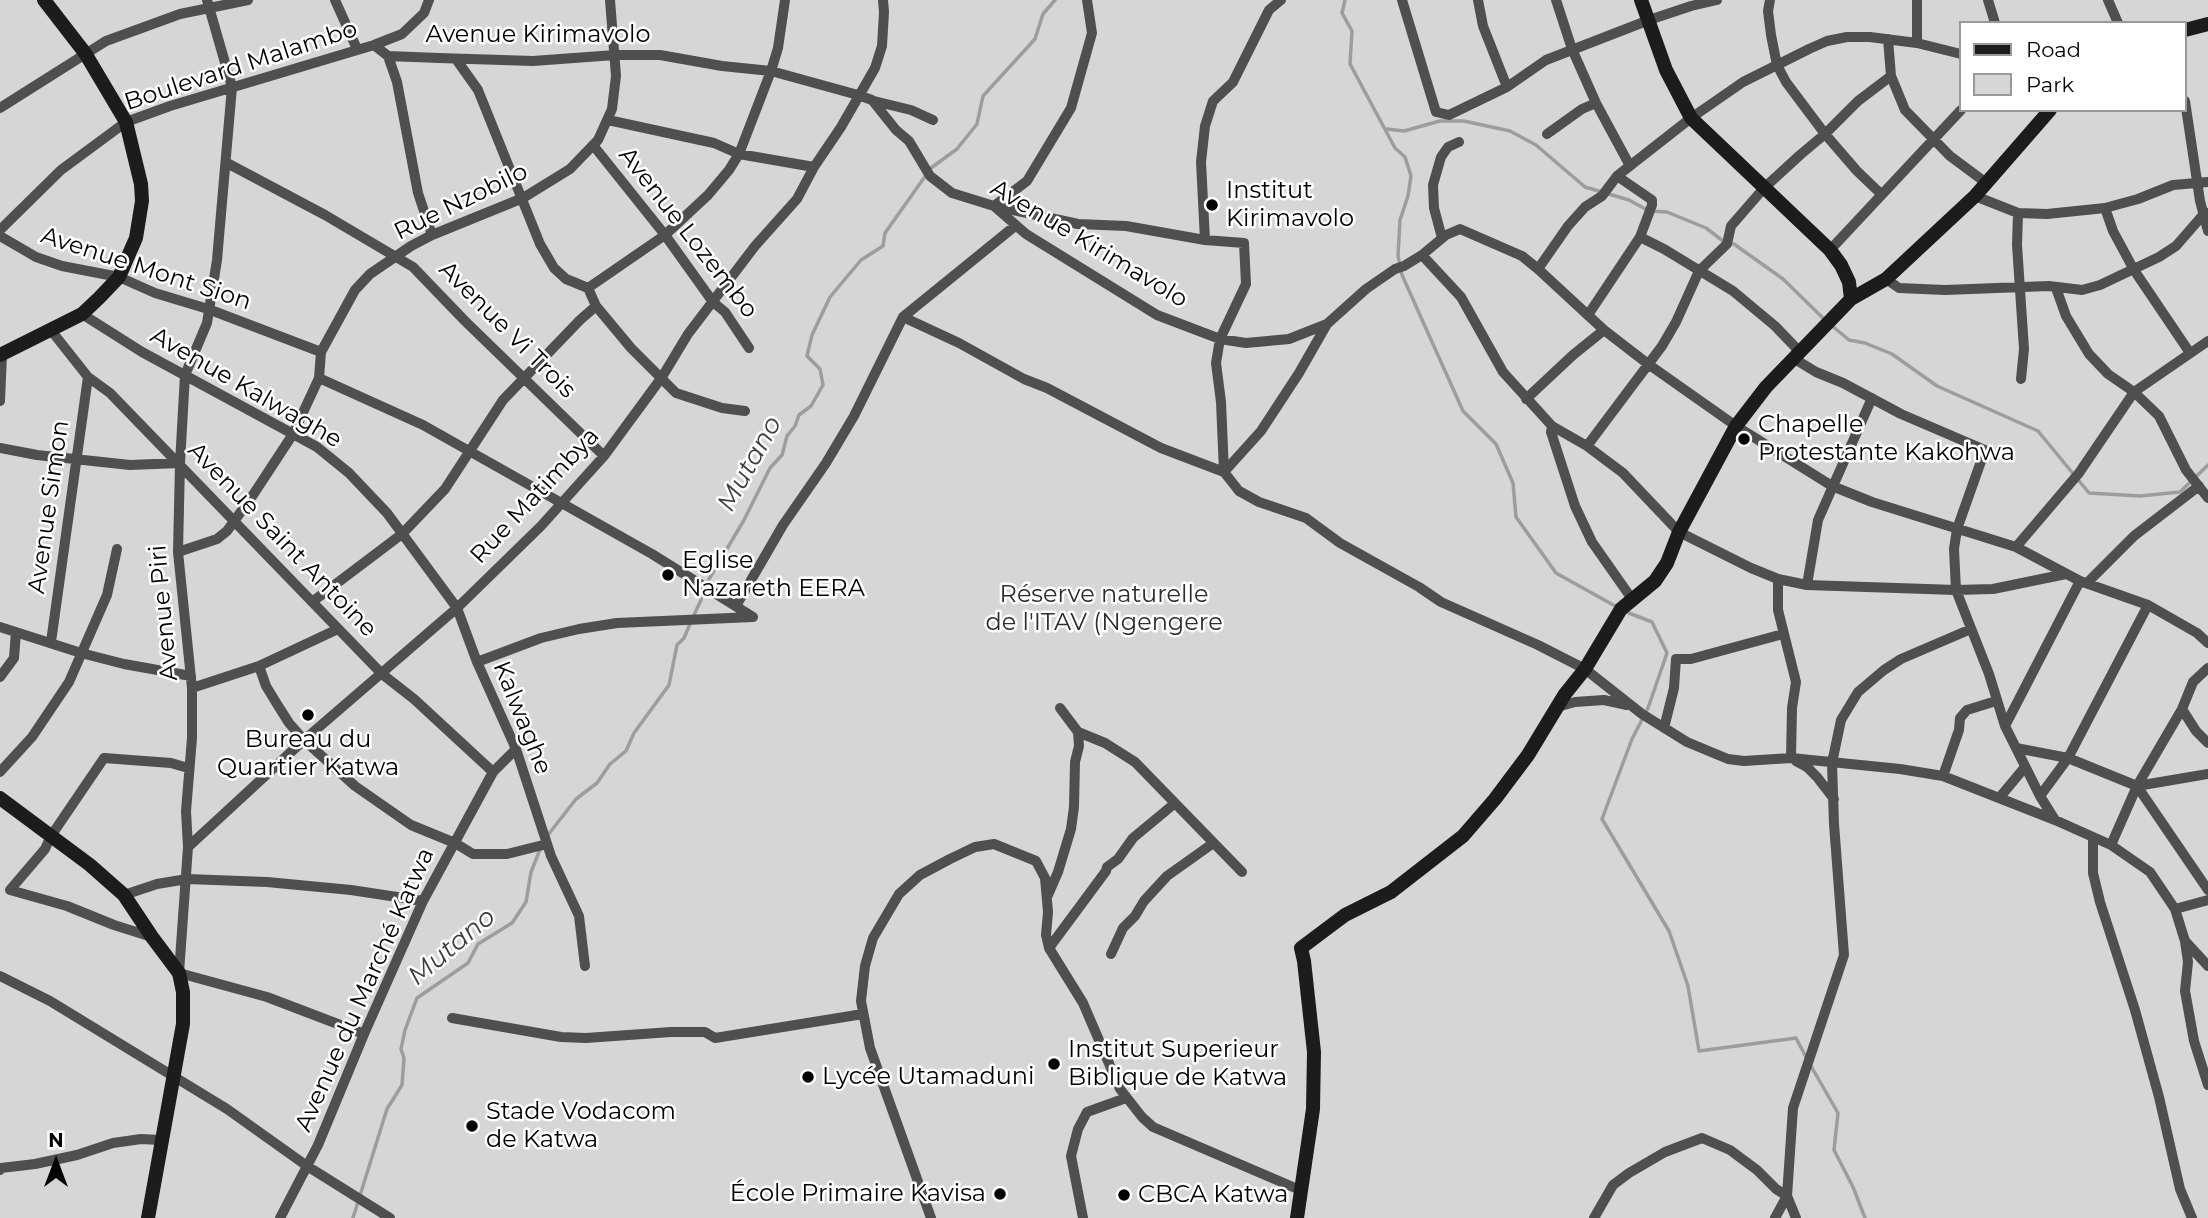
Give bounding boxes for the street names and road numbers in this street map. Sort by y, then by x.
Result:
street label: Boulevard Malambo [121,15,361,117]
street label: Avenue Kirimavolo [426,21,650,49]
street label: Avenue Lozembo [612,142,764,324]
street label: Rue Nzobilo [389,157,533,247]
street label: Avenue Kirimavolo [985,174,1193,314]
street label: Avenue Mont Sion [37,221,255,317]
street label: Avenue Vi Trois [433,256,581,404]
street label: Avenue Kalwaghe [145,321,347,455]
street label: Avenue Simon [23,418,75,596]
street label: Rue Matimbya [465,422,605,570]
street label: Avenue Saint Antoine [182,437,382,643]
street label: Avenue Piri [144,544,184,682]
street label: Kalwaghe [486,657,558,779]
street label: Avenue du Marché Katwa [289,844,441,1136]

